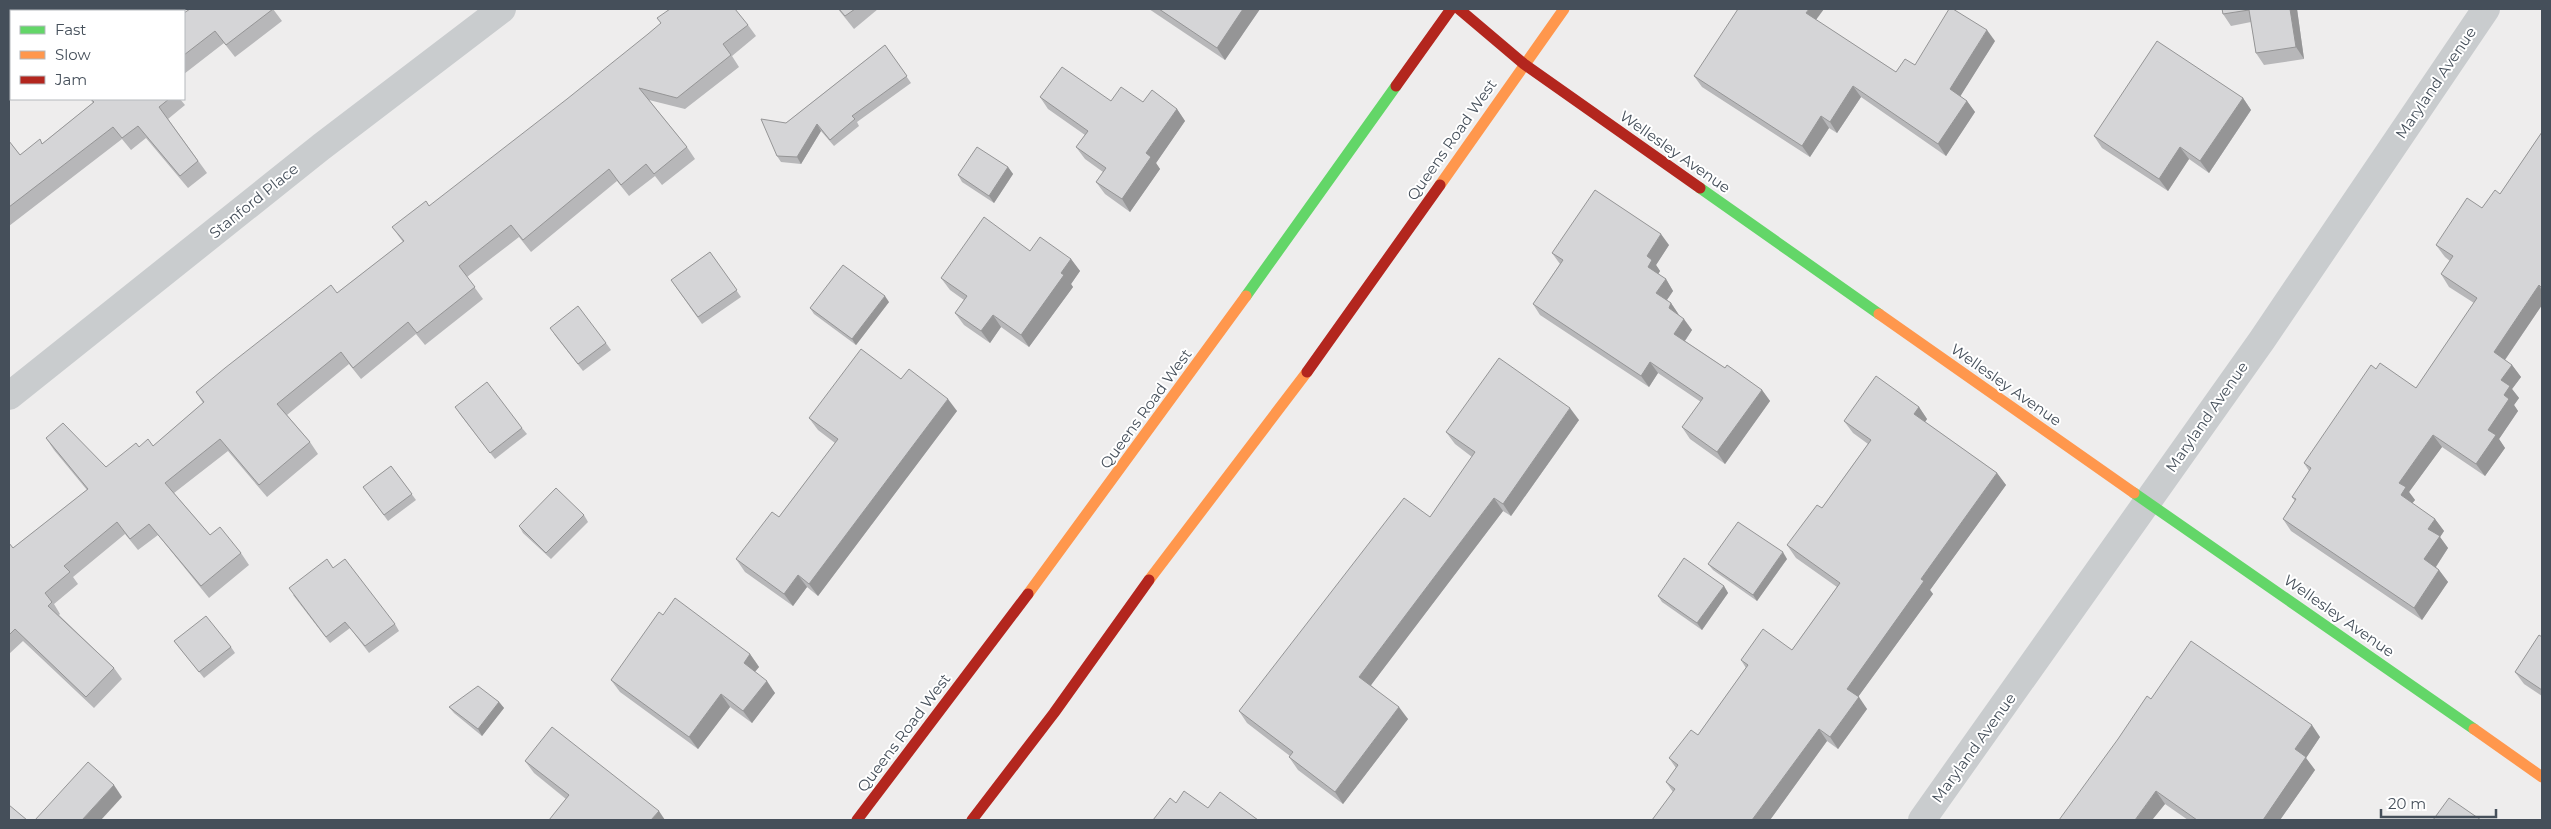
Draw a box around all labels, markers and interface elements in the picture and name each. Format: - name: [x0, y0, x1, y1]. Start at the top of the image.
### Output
- legend: [10, 10, 185, 100]
- text: Fast: [55, 20, 86, 39]
- street label: Maryland Avenue: [2391, 23, 2480, 142]
- text: Slow: [55, 45, 91, 64]
- text: Jam: [54, 70, 87, 89]
- street label: Queens Road West: [1403, 75, 1501, 204]
- street label: Wellesley Avenue: [1616, 106, 1734, 197]
- street label: Stanford Place: [205, 159, 302, 242]
- street label: Wellesley Avenue: [1947, 339, 2065, 430]
- street label: Queens Road West: [1096, 345, 1195, 472]
- street label: Maryland Avenue: [2161, 358, 2252, 476]
- street label: Wellesley Avenue: [2280, 570, 2398, 661]
- street label: Queens Road West: [853, 670, 954, 796]
- street label: Maryland Avenue: [1927, 689, 2020, 806]
- scale bar: [2381, 786, 2496, 818]
- text: 20 m: [2388, 794, 2426, 813]

